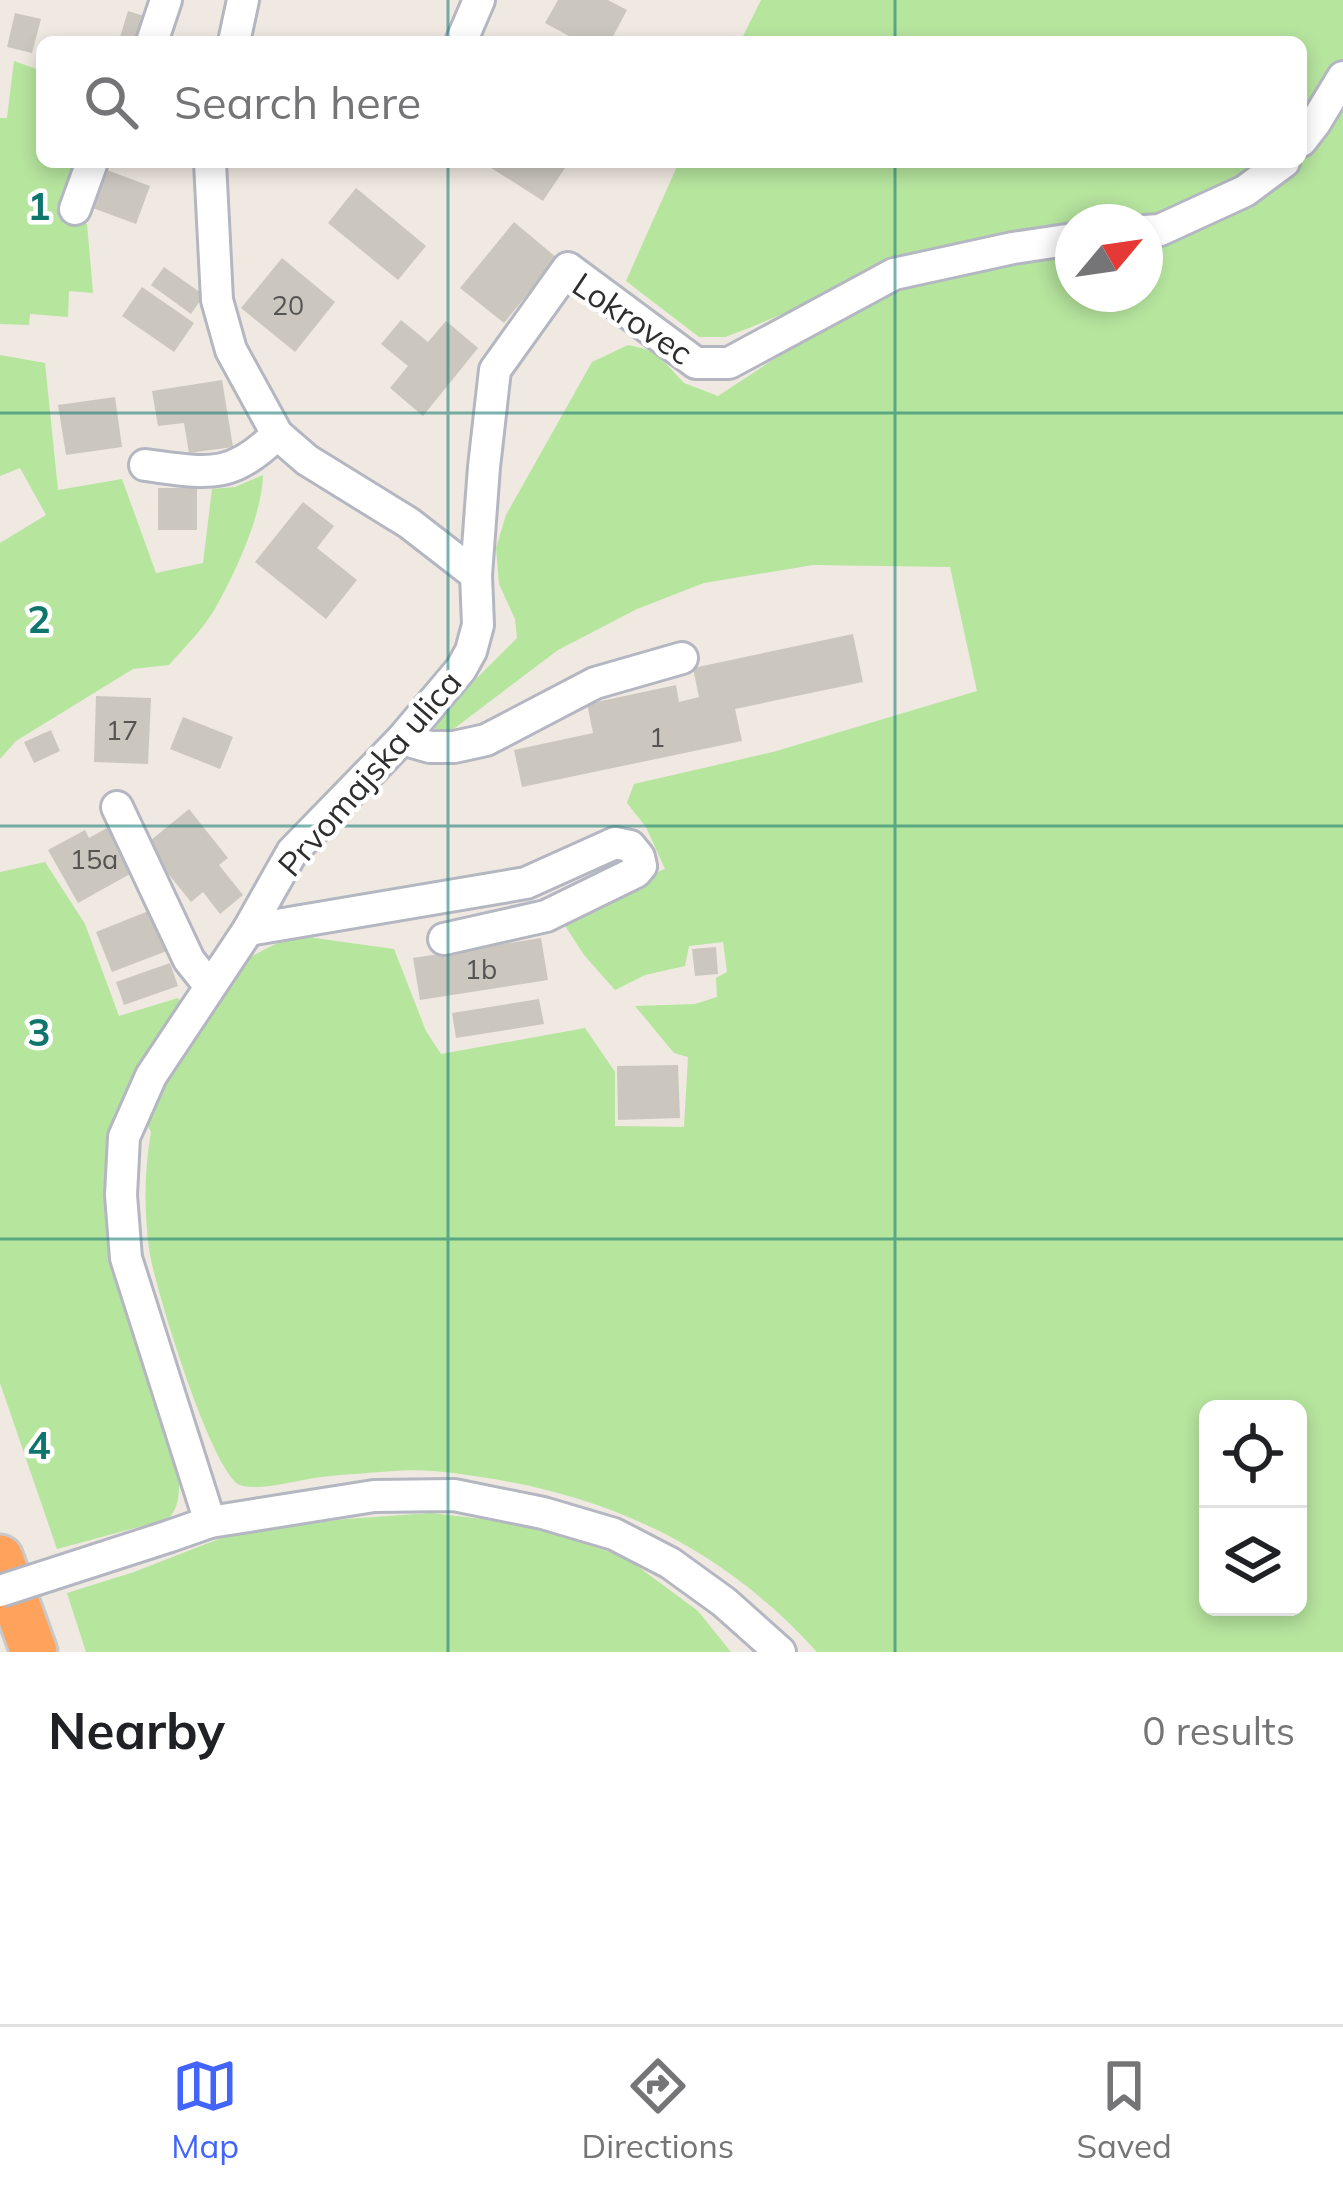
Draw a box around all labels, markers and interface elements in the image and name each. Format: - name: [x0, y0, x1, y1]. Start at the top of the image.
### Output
- search box: [36, 36, 1307, 168]
- icon: search: [78, 69, 144, 135]
- text: Search here: [174, 74, 421, 130]
- text: 1: [27, 181, 51, 230]
- north arrow: [1055, 204, 1163, 312]
- street label: Lokrovec: [565, 263, 701, 373]
- house number: 20: [272, 288, 304, 322]
- text: 2: [27, 594, 51, 643]
- street label: Prvomajska ulica: [268, 662, 470, 884]
- house number: 17: [106, 713, 138, 747]
- house number: 1: [649, 720, 665, 754]
- house number: 15a: [70, 842, 118, 876]
- house number: 1b: [465, 952, 497, 986]
- text: 3: [27, 1007, 51, 1056]
- map controls: [1199, 1400, 1307, 1616]
- button: locate: [1199, 1400, 1307, 1508]
- text: 4: [27, 1420, 51, 1469]
- button: layers: [1199, 1508, 1307, 1616]
- text: Nearby: [48, 1698, 225, 1762]
- text: 0 results: [1142, 1706, 1295, 1755]
- tab: Map: [171, 2053, 239, 2166]
- tab: Directions: [582, 2053, 734, 2166]
- tab: Saved: [1077, 2053, 1172, 2166]

